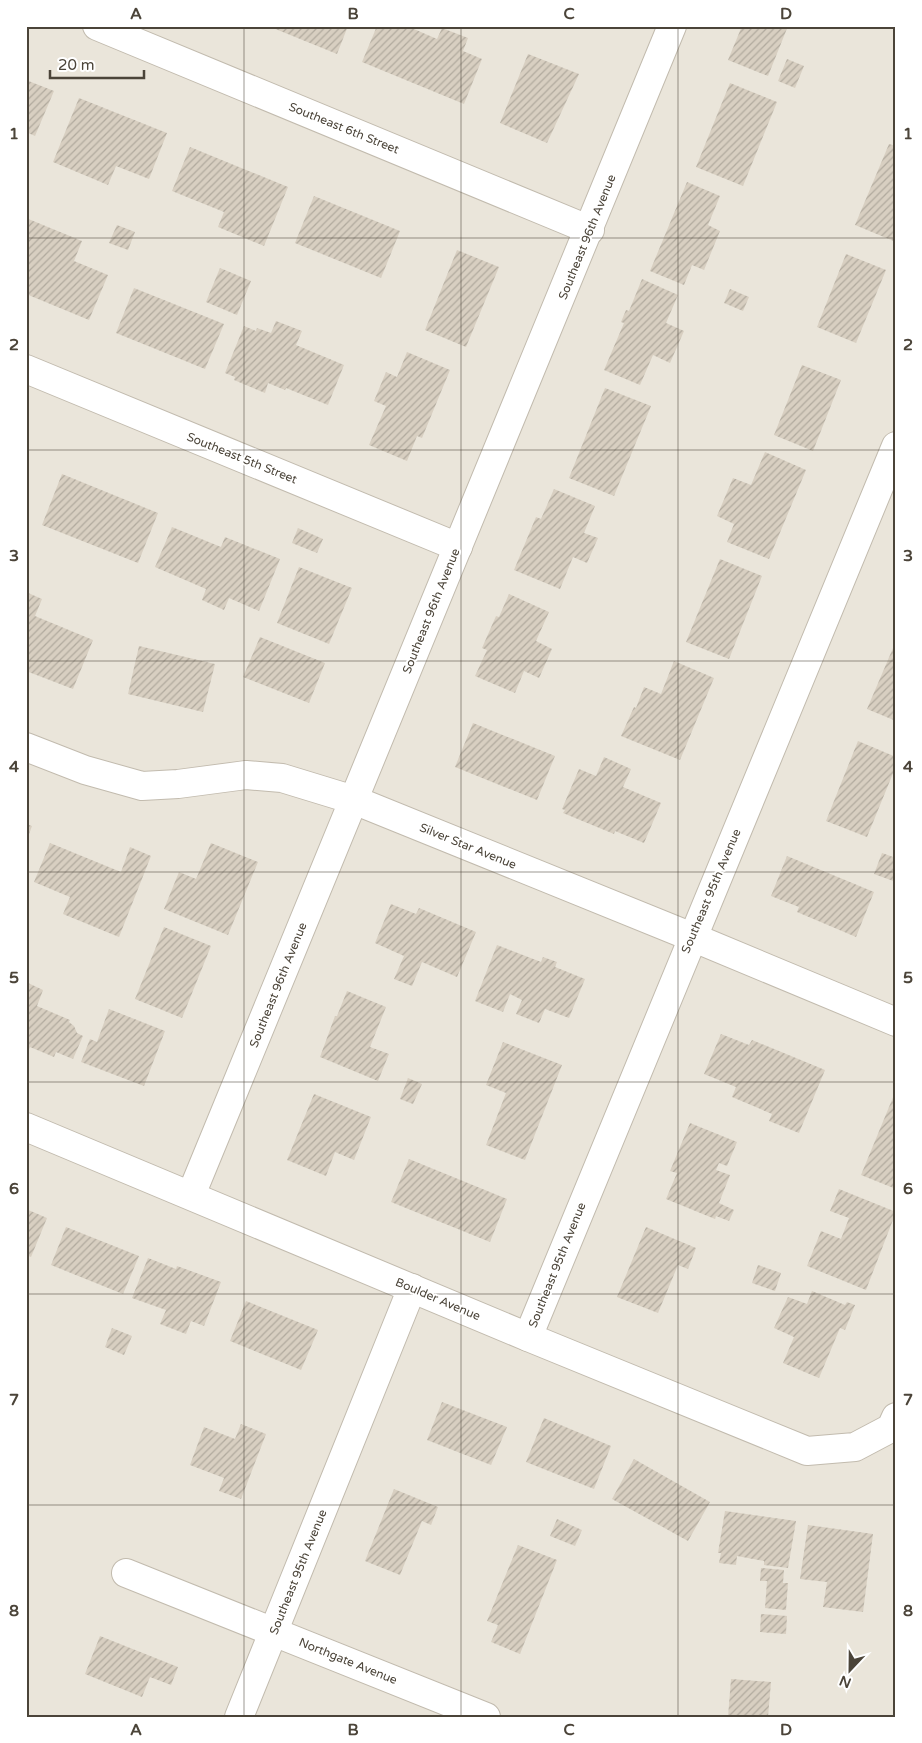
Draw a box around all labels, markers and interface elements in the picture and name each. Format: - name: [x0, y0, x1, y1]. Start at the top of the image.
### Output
- text: A: [130, 4, 142, 24]
- text: B: [347, 4, 359, 24]
- text: C: [563, 4, 575, 24]
- text: D: [780, 4, 792, 24]
- scale bar: [50, 48, 144, 80]
- text: 20 m: [58, 56, 95, 74]
- street label: Southeast 6th Street: [287, 99, 402, 157]
- text: 1: [9, 124, 19, 144]
- text: 1: [903, 124, 913, 144]
- street label: Southeast 96th Avenue: [555, 172, 619, 302]
- text: 2: [9, 335, 19, 355]
- text: 2: [903, 335, 913, 355]
- street label: Southeast 5th Street: [185, 429, 300, 487]
- text: 3: [9, 546, 19, 566]
- street label: Southeast 96th Avenue: [399, 546, 463, 676]
- text: 3: [903, 546, 913, 566]
- text: 4: [9, 757, 19, 777]
- text: 4: [903, 757, 913, 777]
- street label: Silver Star Avenue: [418, 820, 519, 872]
- street label: Southeast 95th Avenue: [678, 826, 744, 955]
- street label: Southeast 96th Avenue: [246, 920, 310, 1050]
- text: 5: [9, 968, 19, 988]
- text: 5: [903, 968, 913, 988]
- text: 6: [9, 1179, 19, 1199]
- text: 6: [903, 1179, 913, 1199]
- street label: Southeast 95th Avenue: [525, 1200, 589, 1330]
- street label: Boulder Avenue: [393, 1275, 483, 1323]
- text: 7: [9, 1390, 19, 1410]
- text: 7: [903, 1390, 913, 1410]
- street label: Southeast 95th Avenue: [266, 1507, 330, 1637]
- text: 8: [9, 1601, 19, 1621]
- text: 8: [903, 1601, 913, 1621]
- street label: Northgate Avenue: [297, 1635, 399, 1687]
- north arrow: [824, 1646, 874, 1696]
- text: N: [837, 1672, 854, 1692]
- text: A: [130, 1720, 142, 1740]
- text: B: [347, 1720, 359, 1740]
- text: C: [563, 1720, 575, 1740]
- text: D: [780, 1720, 792, 1740]

